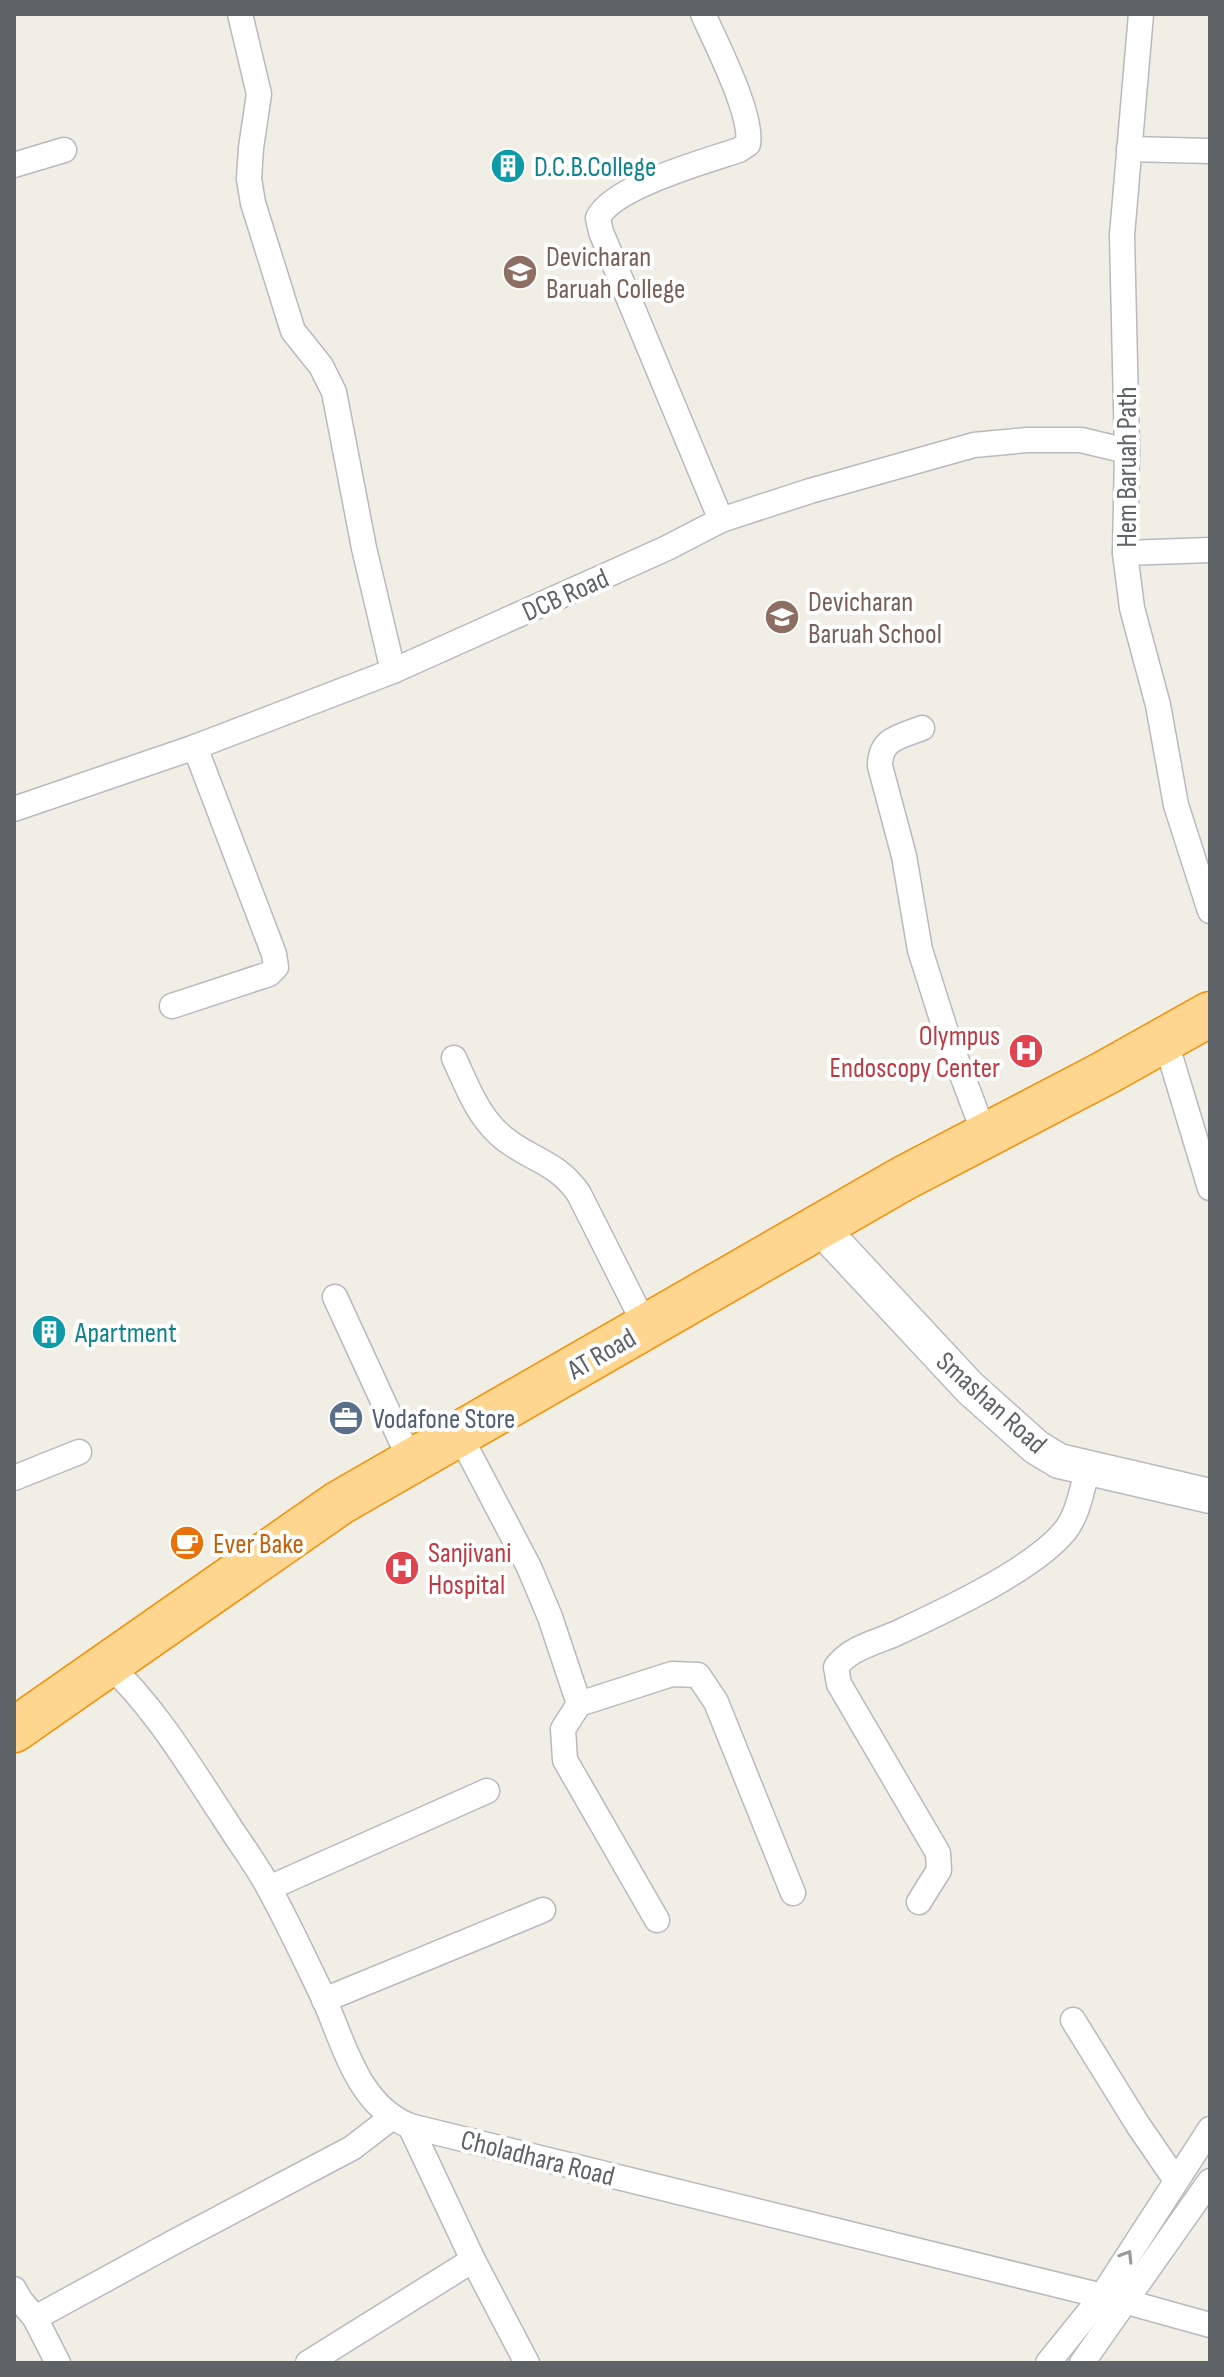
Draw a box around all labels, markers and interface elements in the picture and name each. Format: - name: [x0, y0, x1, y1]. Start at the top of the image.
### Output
- building icon: D.C.B.College: [489, 147, 527, 185]
- place label: D.C.B.College: [534, 151, 656, 184]
- place label: Devicharan Baruah College: [546, 241, 685, 306]
- school or university icon: Devicharan Baruah College: [501, 253, 539, 291]
- street label: Hem Baruah Path: [1111, 387, 1144, 547]
- street label: DCB Road: [517, 562, 614, 629]
- place label: Devicharan Baruah School: [808, 586, 942, 651]
- school or university icon: Devicharan Baruah School: [763, 598, 801, 636]
- place label: Olympus Endoscopy Center: [829, 1020, 1000, 1085]
- hospital icon: Olympus Endoscopy Center: [1007, 1032, 1045, 1070]
- building icon: Apartment: [30, 1313, 68, 1351]
- place label: Apartment: [74, 1317, 177, 1350]
- street label: AT Road: [561, 1322, 642, 1387]
- street label: Smashan Road: [929, 1345, 1053, 1461]
- office icon: Vodafone Store: [327, 1399, 365, 1437]
- place label: Vodafone Store: [372, 1403, 515, 1436]
- cafe icon: Ever Bake: [168, 1524, 206, 1562]
- place label: Ever Bake: [213, 1528, 304, 1561]
- place label: Sanjivani Hospital: [428, 1537, 511, 1602]
- hospital icon: Sanjivani Hospital: [383, 1549, 421, 1587]
- street label: Choladhara Road: [457, 2123, 618, 2193]
- one-way arrow: [1118, 2250, 1133, 2264]

